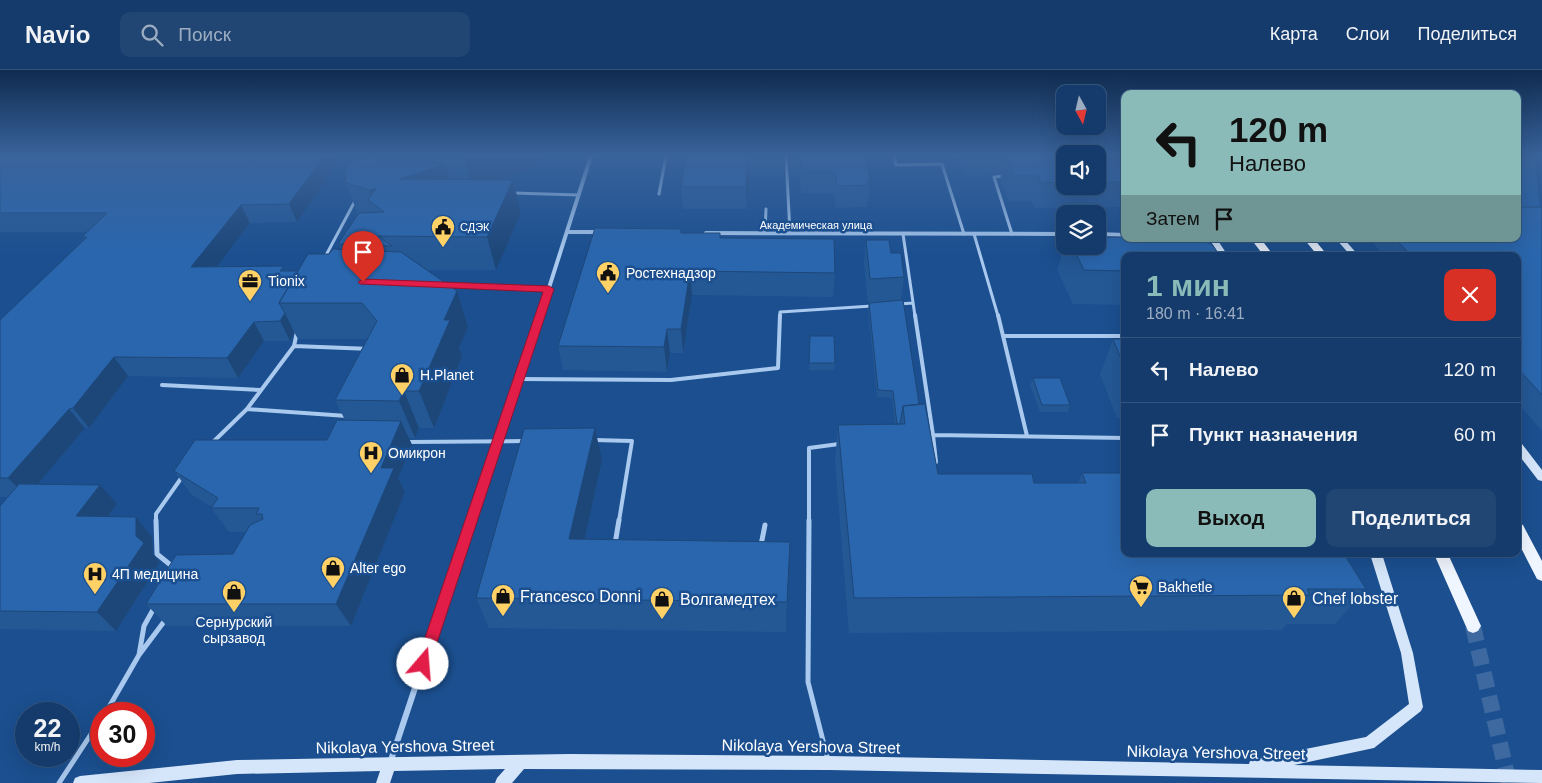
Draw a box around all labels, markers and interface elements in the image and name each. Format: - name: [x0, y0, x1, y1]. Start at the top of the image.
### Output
- search box: [120, 12, 470, 57]
- text: Navio: [25, 21, 90, 48]
- icon: search: [138, 21, 166, 49]
- text: Поиск: [178, 24, 231, 45]
- text: Карта: [1270, 24, 1318, 44]
- text: Слои: [1346, 24, 1390, 44]
- text: Поделиться: [1418, 24, 1517, 44]
- north arrow: [1056, 85, 1106, 135]
- map controls: [1056, 85, 1106, 255]
- icon: left: [1146, 110, 1211, 175]
- text: 120 m: [1229, 110, 1328, 149]
- button: sound: [1056, 145, 1106, 195]
- text: Налево: [1229, 151, 1306, 176]
- button: layers: [1056, 205, 1106, 255]
- icon: arrive: [1210, 205, 1238, 233]
- text: Затем: [1146, 208, 1200, 229]
- public building icon: СДЭК: [430, 214, 456, 248]
- street label: Академическая улица: [760, 219, 873, 231]
- place label: СДЭК: [460, 221, 490, 233]
- pin: [342, 231, 384, 282]
- icon: arrive: [349, 238, 377, 266]
- public building icon: Ростехнадзор: [595, 260, 621, 294]
- place label: Ростехнадзор: [626, 265, 716, 281]
- office icon: Tionix: [237, 268, 263, 302]
- text: 1 мин: [1146, 269, 1230, 302]
- button: close: [1444, 269, 1496, 321]
- place label: Tionix: [268, 273, 305, 289]
- text: 180 m · 16:41: [1146, 305, 1245, 322]
- icon: left: [1146, 356, 1174, 384]
- text: Налево: [1189, 359, 1259, 380]
- text: 120 m: [1443, 359, 1496, 380]
- shop icon: H.Planet: [389, 362, 415, 396]
- place label: H.Planet: [420, 367, 474, 383]
- icon: arrive: [1146, 421, 1174, 449]
- text: Пункт назначения: [1189, 424, 1358, 445]
- text: 60 m: [1454, 424, 1496, 445]
- hospital icon: Омикрон: [358, 440, 384, 474]
- place label: Омикрон: [388, 445, 446, 461]
- button: Выход: [1146, 489, 1316, 547]
- button: Поделиться: [1326, 489, 1496, 547]
- shop icon: Alter ego: [320, 555, 346, 589]
- place label: Alter ego: [350, 560, 406, 576]
- hospital icon: 4П медицина: [82, 561, 108, 595]
- place label: 4П медицина: [112, 566, 198, 582]
- supermarket icon: Bakhetle: [1128, 574, 1154, 608]
- shop icon: Сернурский сырзавод: [221, 579, 247, 613]
- place label: Bakhetle: [1158, 579, 1213, 595]
- shop icon: Francesco Donni: [490, 583, 516, 617]
- shop icon: Chef lobster: [1281, 585, 1307, 619]
- shop icon: Волгамедтех: [649, 586, 675, 620]
- place label: Francesco Donni: [520, 588, 641, 605]
- place label: Chef lobster: [1312, 590, 1399, 607]
- place label: Волгамедтех: [680, 591, 776, 608]
- place label: Сернурский сырзавод: [196, 614, 272, 646]
- position arrow: [396, 637, 448, 689]
- speed limit sign: 30: [90, 702, 155, 767]
- text: 22: [34, 714, 61, 742]
- street label: Nikolaya Yershova Street: [315, 736, 495, 757]
- street label: Nikolaya Yershova Street: [721, 736, 901, 757]
- text: km/h: [34, 740, 61, 754]
- street label: Nikolaya Yershova Street: [1126, 742, 1306, 763]

